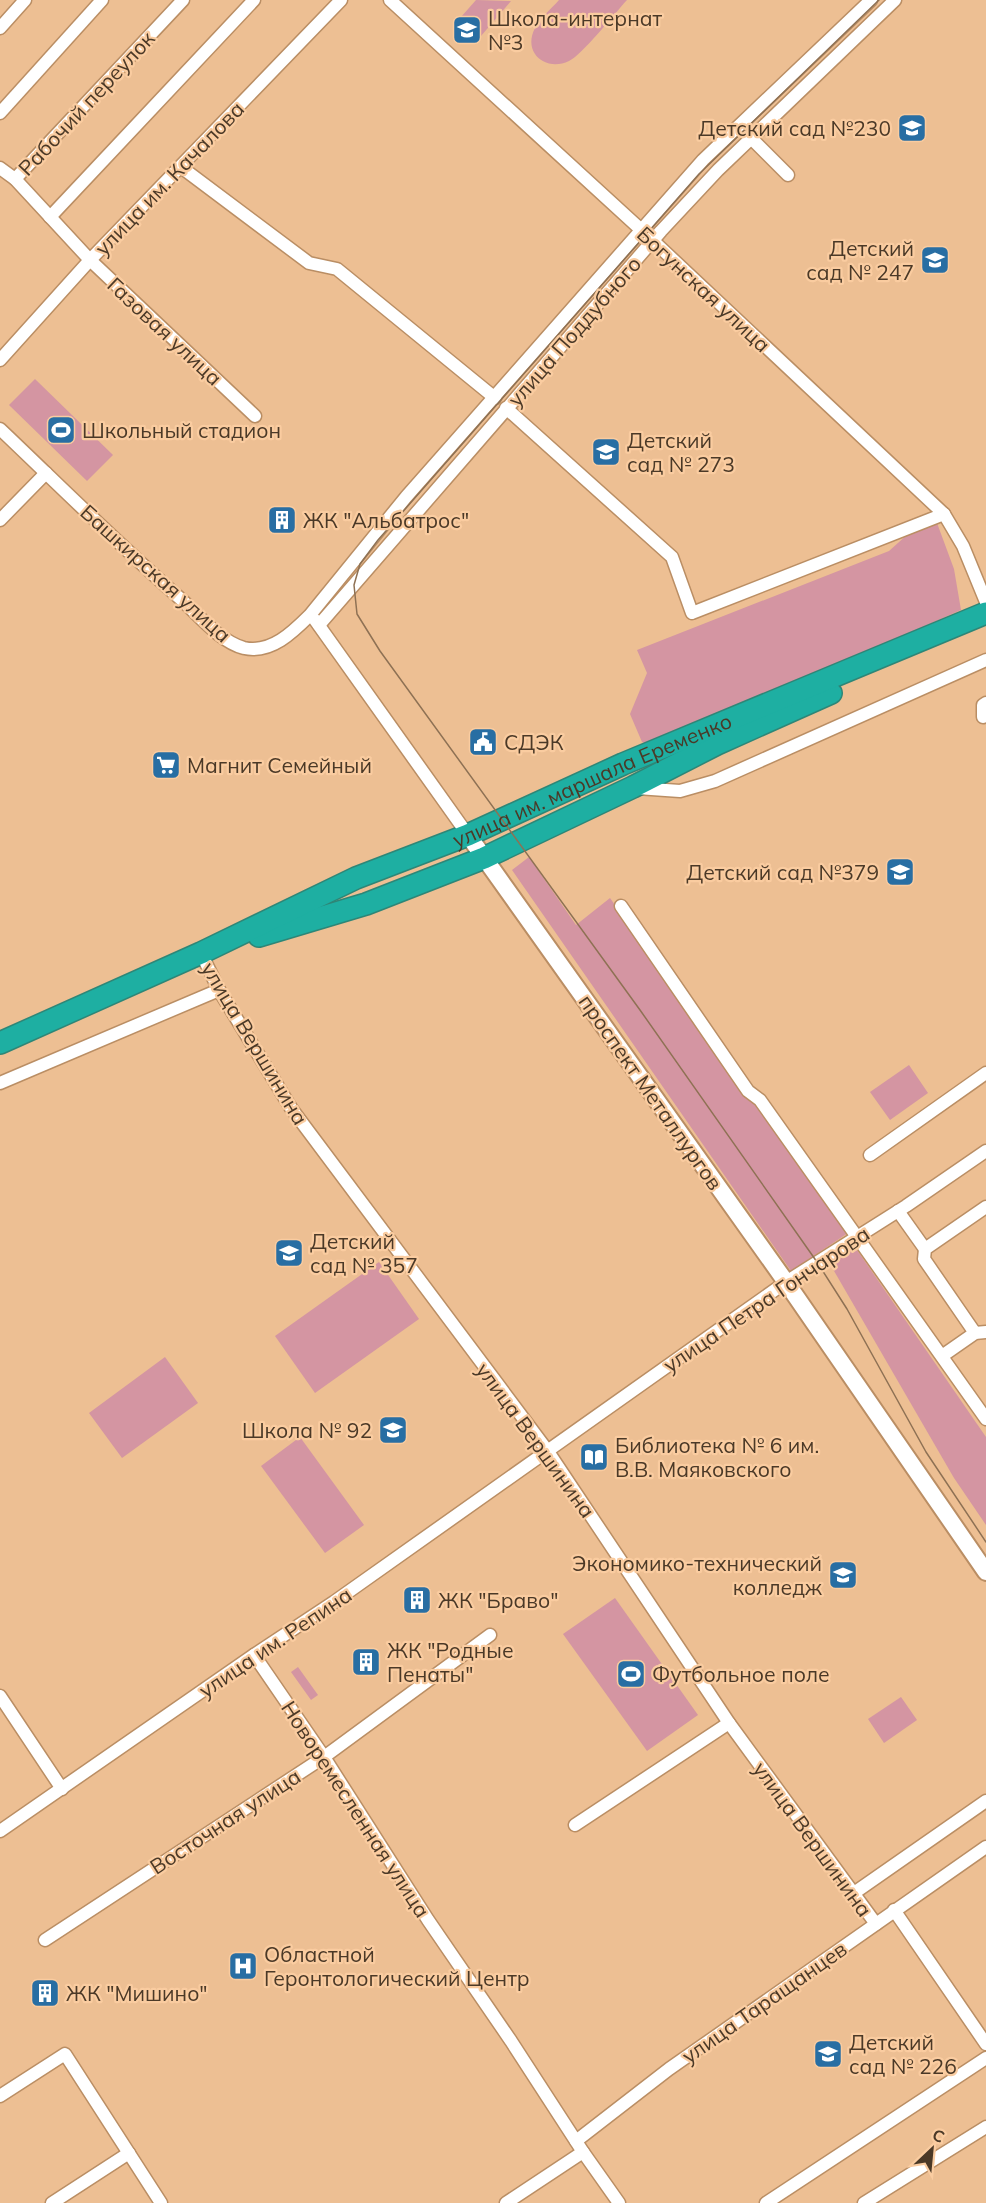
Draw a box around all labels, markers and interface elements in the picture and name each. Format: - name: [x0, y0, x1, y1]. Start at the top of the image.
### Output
- place label: Школа-интернат №3: [488, 5, 663, 55]
- school or university icon: Школа-интернат №3: [451, 14, 483, 46]
- street label: Рабочий переулок: [12, 25, 160, 181]
- street label: улица им. Качалова: [89, 96, 249, 260]
- school or university icon: Детский сад №230: [896, 112, 928, 144]
- place label: Детский сад №230: [698, 115, 891, 141]
- street label: Богунская улица: [632, 221, 776, 357]
- place label: Детский сад № 247: [806, 235, 914, 285]
- school or university icon: Детский сад № 247: [919, 244, 951, 276]
- street label: улица Поддубного: [502, 251, 646, 411]
- street label: Газовая улица: [102, 271, 228, 391]
- sports icon: Школьный стадион: [45, 414, 77, 446]
- place label: Школьный стадион: [82, 417, 281, 443]
- place label: Детский сад № 273: [627, 427, 735, 477]
- school or university icon: Детский сад № 273: [590, 436, 622, 468]
- street label: Башкирская улица: [75, 499, 237, 647]
- building icon: ЖК "Альбатрос": [266, 504, 298, 536]
- place label: ЖК "Альбатрос": [303, 507, 469, 533]
- street label: улица им. маршала Еременко: [449, 707, 736, 853]
- public building icon: СДЭК: [467, 726, 499, 758]
- place label: СДЭК: [504, 729, 564, 755]
- supermarket icon: Магнит Семейный: [150, 749, 182, 781]
- place label: Магнит Семейный: [187, 752, 372, 778]
- school or university icon: Детский сад №379: [884, 856, 916, 888]
- place label: Детский сад №379: [686, 859, 879, 885]
- street label: улица Вершинина: [196, 957, 314, 1129]
- street label: проспект Металлургов: [574, 989, 728, 1195]
- street label: улица Петра Гончарова: [658, 1220, 874, 1378]
- place label: Детский сад № 357: [310, 1228, 418, 1278]
- school or university icon: Детский сад № 357: [273, 1237, 305, 1269]
- street label: улица Вершинина: [471, 1357, 601, 1523]
- school or university icon: Школа № 92: [377, 1414, 409, 1446]
- place label: Школа № 92: [242, 1417, 372, 1443]
- place label: Библиотека № 6 им. В.В. Маяковского: [615, 1432, 819, 1482]
- library icon: Библиотека № 6 им. В.В. Маяковского: [578, 1441, 610, 1473]
- place label: Экономико-технический колледж: [572, 1550, 822, 1600]
- school or university icon: Экономико-технический колледж: [827, 1559, 859, 1591]
- street label: улица им. Репина: [194, 1581, 356, 1703]
- building icon: ЖК "Браво": [401, 1584, 433, 1616]
- place label: ЖК "Браво": [438, 1587, 558, 1613]
- place label: ЖК "Родные Пенаты": [387, 1637, 514, 1687]
- building icon: ЖК "Родные Пенаты": [350, 1646, 382, 1678]
- sports icon: Футбольное поле: [615, 1658, 647, 1690]
- place label: Футбольное поле: [652, 1661, 830, 1687]
- street label: Новоремесленная улица: [276, 1696, 436, 1922]
- street label: улица Вершинина: [748, 1756, 878, 1922]
- street label: Восточная улица: [145, 1763, 305, 1879]
- street label: улица Таращанцев: [676, 1935, 852, 2069]
- place label: Областной Геронтологический Центр: [264, 1941, 530, 1991]
- hospital icon: Областной Геронтологический Центр: [227, 1950, 259, 1982]
- building icon: ЖК "Мишино": [29, 1977, 61, 2009]
- place label: ЖК "Мишино": [66, 1980, 208, 2006]
- place label: Детский сад № 226: [849, 2029, 957, 2079]
- school or university icon: Детский сад № 226: [812, 2038, 844, 2070]
- north arrow: [902, 2119, 962, 2179]
- text: С: [929, 2124, 948, 2147]

